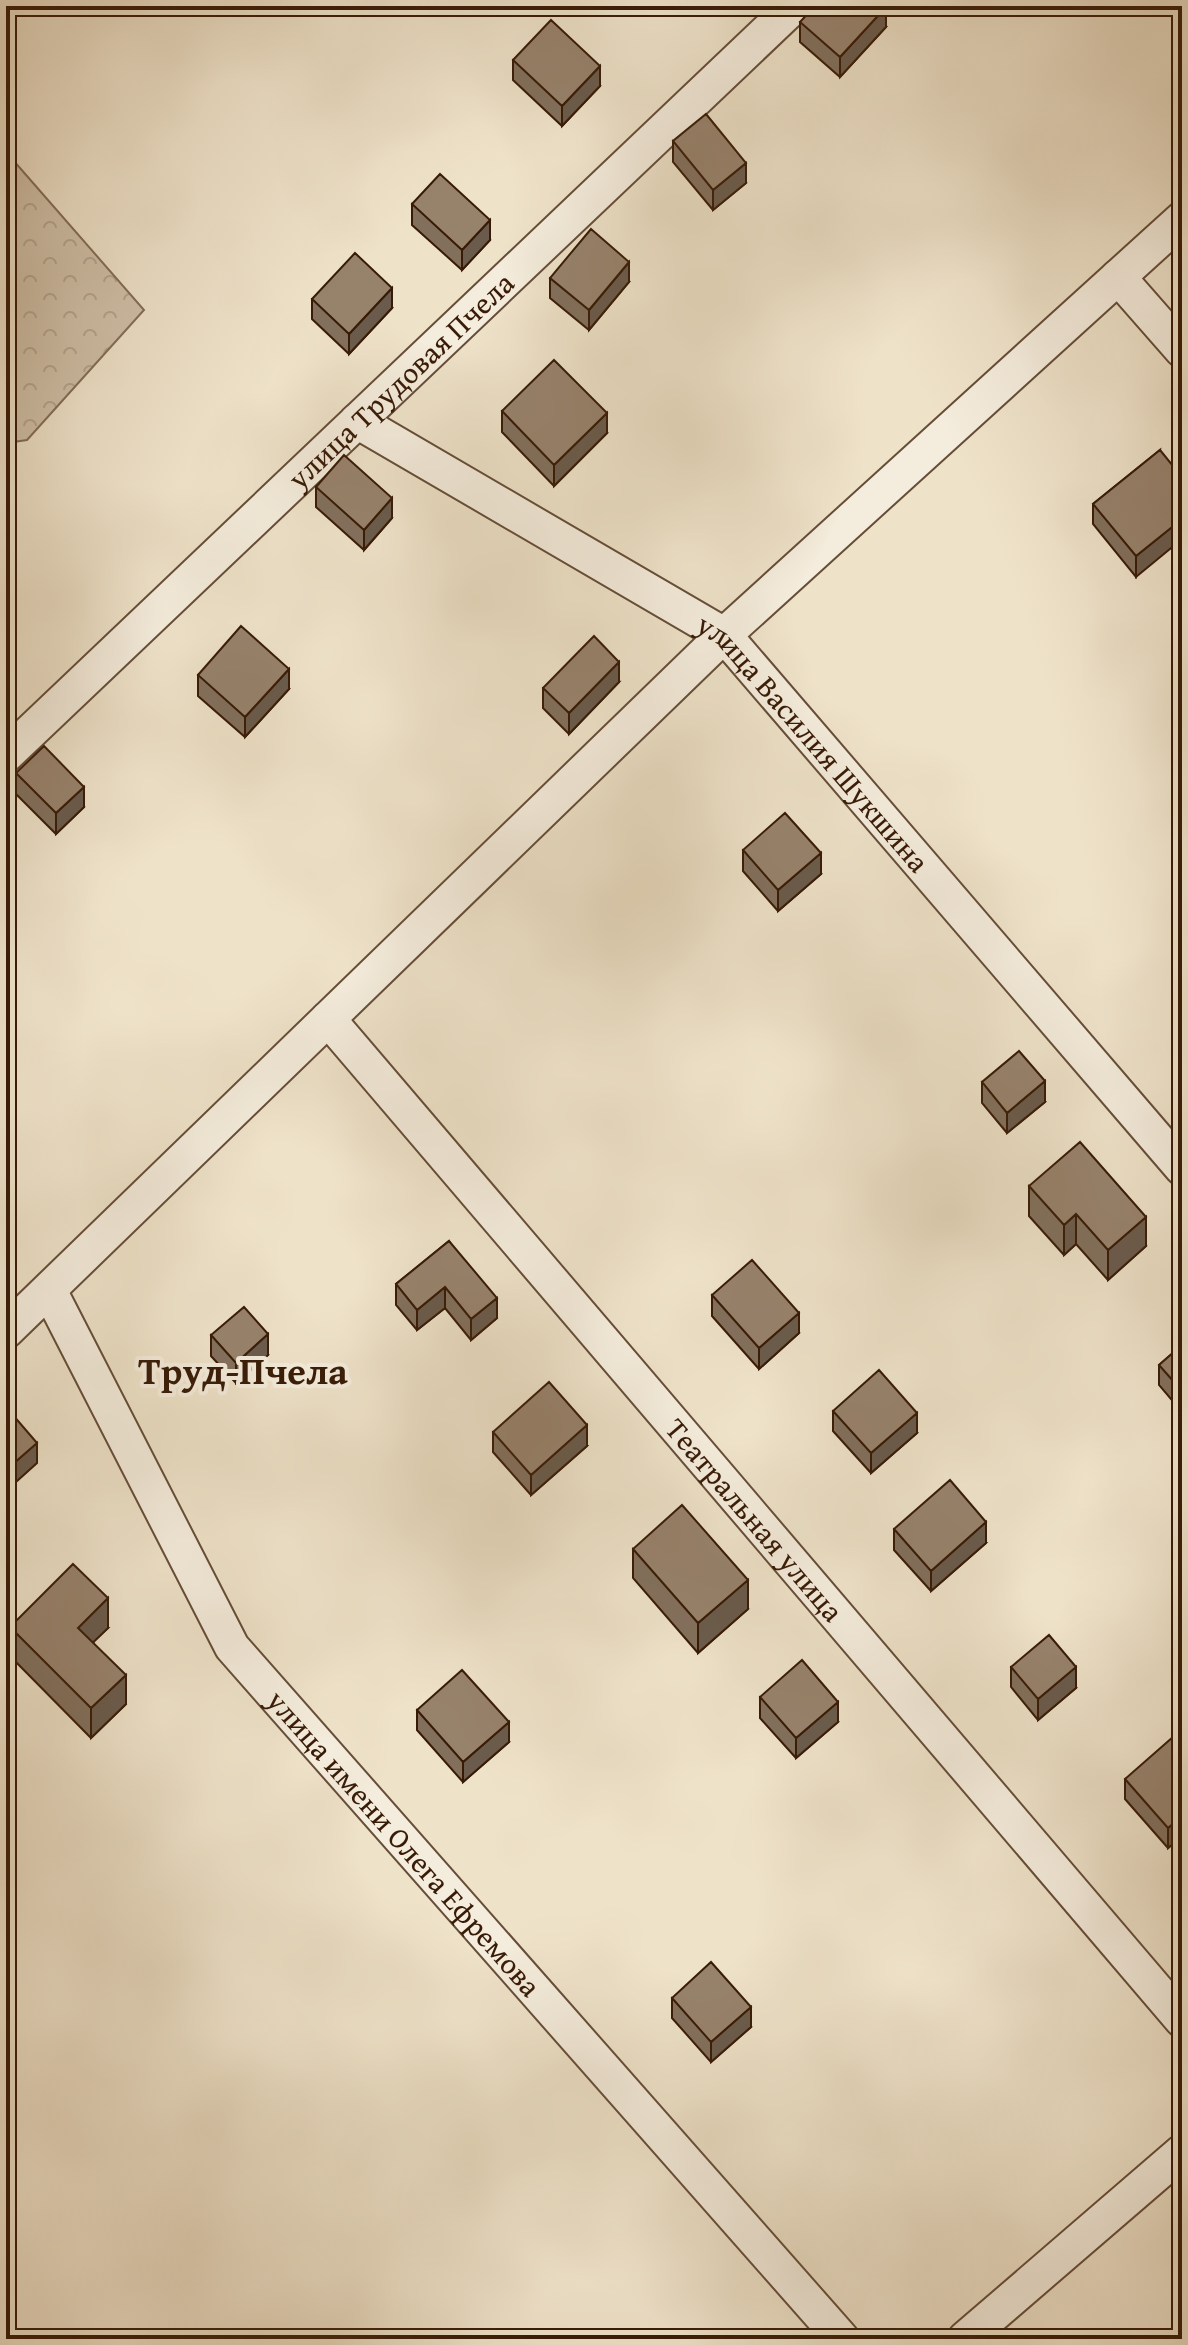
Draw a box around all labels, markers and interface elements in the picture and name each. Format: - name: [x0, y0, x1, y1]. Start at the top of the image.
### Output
- street label: улица Трудовая Пчела: [276, 261, 524, 500]
- street label: улица Василия Шукшина: [688, 601, 941, 882]
- district label: Труд-Пчела: [138, 1342, 348, 1398]
- street label: Театральная улица: [655, 1408, 855, 1632]
- street label: улица имени Олега Ефремова: [256, 1679, 553, 2006]

